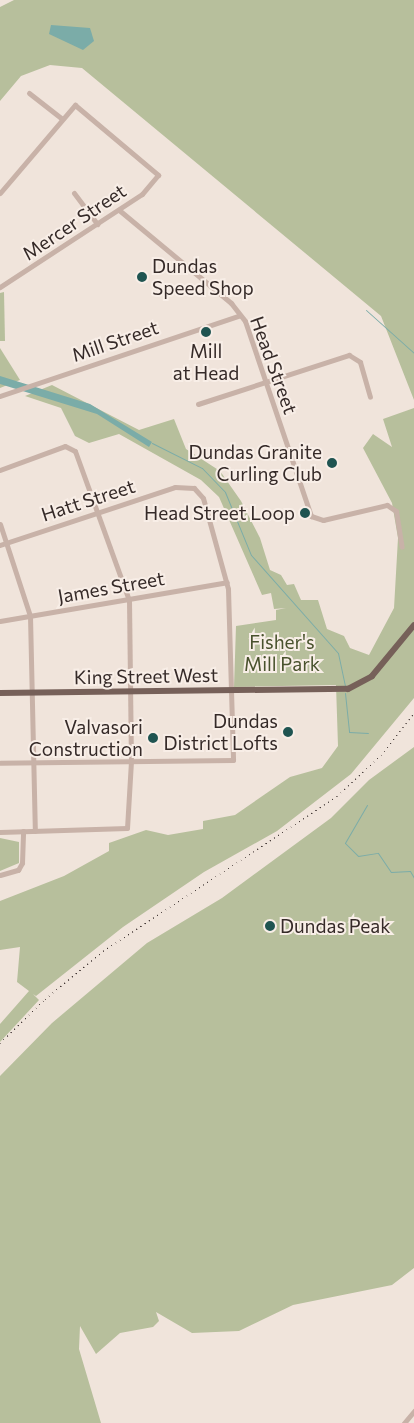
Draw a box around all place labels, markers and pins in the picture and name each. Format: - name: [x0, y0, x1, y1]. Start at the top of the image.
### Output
- place label: Dundas Speed Shop: [152, 255, 254, 299]
- marker: Dundas Speed Shop: [136, 271, 148, 283]
- marker: Mill at Head: [200, 326, 212, 338]
- place label: Mill at Head: [173, 340, 239, 384]
- place label: Dundas Granite Curling Club: [189, 441, 322, 485]
- marker: Dundas Granite Curling Club: [326, 457, 338, 469]
- place label: Head Street Loop: [144, 502, 295, 524]
- marker: Head Street Loop: [299, 507, 311, 519]
- place label: Dundas District Lofts: [163, 710, 278, 754]
- place label: Valvasori Construction: [29, 716, 143, 760]
- marker: Dundas District Lofts: [282, 726, 294, 738]
- marker: Valvasori Construction: [147, 732, 159, 744]
- place label: Dundas Peak: [280, 915, 391, 937]
- marker: Dundas Peak: [264, 920, 276, 932]

